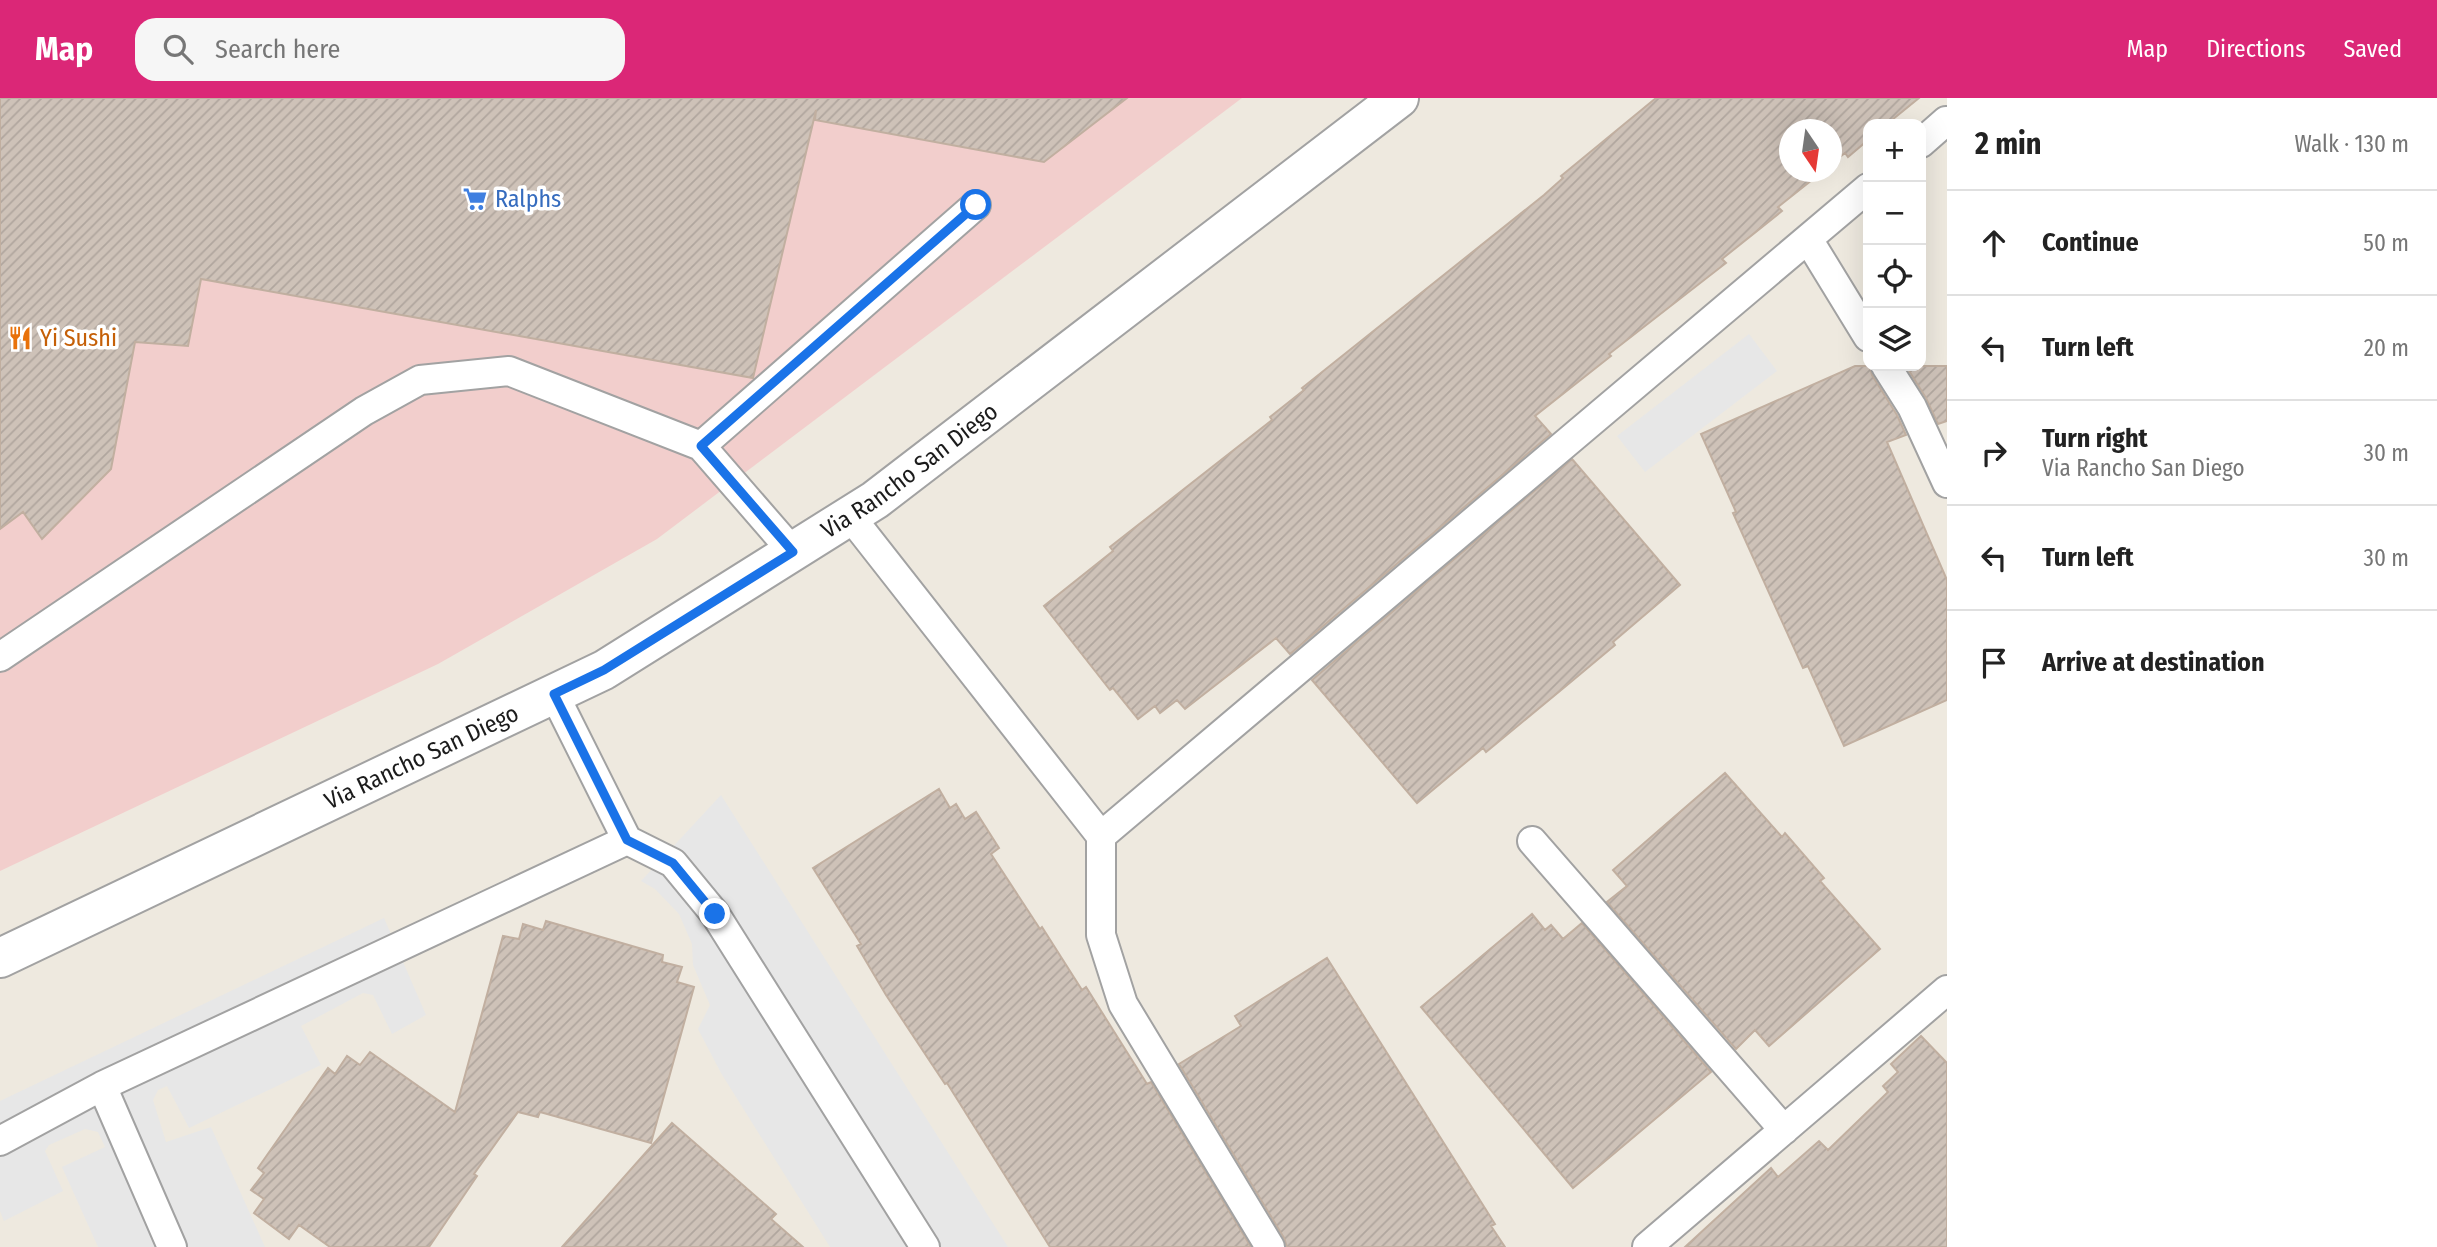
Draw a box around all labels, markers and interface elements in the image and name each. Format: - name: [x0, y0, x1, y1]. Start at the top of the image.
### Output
- search box: [135, 18, 625, 81]
- text: Map: [35, 29, 93, 69]
- icon: search: [159, 30, 197, 68]
- text: Search here: [215, 34, 340, 65]
- text: Map: [2127, 35, 2168, 63]
- text: Directions: [2206, 35, 2305, 63]
- text: Saved: [2343, 35, 2402, 63]
- north arrow: [1779, 119, 1842, 182]
- map controls: [1863, 119, 1926, 371]
- button: +: [1863, 119, 1926, 182]
- text: 2 min: [1975, 126, 2042, 162]
- text: Walk · 130 m: [2295, 130, 2409, 158]
- button: −: [1863, 182, 1926, 245]
- supermarket icon: Ralphs: [461, 185, 489, 213]
- place label: Ralphs: [495, 185, 561, 213]
- route start: [960, 189, 991, 220]
- icon: ahead: [1975, 224, 2013, 262]
- text: Continue: [2042, 227, 2139, 258]
- text: 50 m: [2363, 229, 2409, 257]
- button: locate: [1863, 245, 1926, 308]
- button: layers: [1863, 308, 1926, 371]
- restaurant icon: Yi Sushi: [6, 324, 34, 352]
- place label: Yi Sushi: [40, 324, 117, 352]
- icon: left: [1975, 329, 2013, 367]
- text: Turn left: [2042, 332, 2134, 363]
- text: 20 m: [2364, 334, 2409, 362]
- street label: Via Rancho San Diego: [816, 397, 1003, 544]
- text: Turn right: [2042, 423, 2148, 454]
- icon: right: [1975, 434, 2013, 472]
- text: 30 m: [2364, 439, 2409, 467]
- text: Via Rancho San Diego: [2042, 454, 2245, 482]
- icon: left: [1975, 539, 2013, 577]
- text: Turn left: [2042, 542, 2134, 573]
- text: 30 m: [2364, 544, 2409, 572]
- icon: arrive: [1975, 644, 2013, 682]
- text: Arrive at destination: [2042, 647, 2265, 678]
- street label: Via Rancho San Diego: [320, 699, 523, 815]
- route end: [699, 898, 730, 929]

